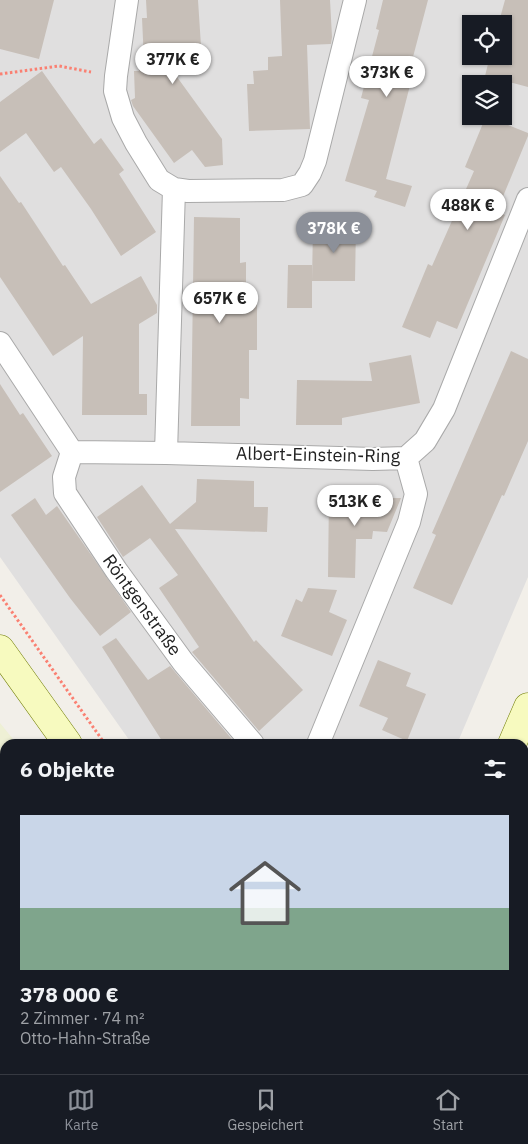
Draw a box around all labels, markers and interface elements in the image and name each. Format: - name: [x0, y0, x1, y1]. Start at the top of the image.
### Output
- map controls: [462, 15, 512, 125]
- button: locate: [462, 15, 512, 65]
- pin: 377K €: [132, 42, 214, 85]
- text: 377K €: [146, 49, 200, 69]
- pin: 373K €: [346, 56, 428, 98]
- text: 373K €: [360, 62, 414, 82]
- button: layers: [462, 75, 512, 125]
- pin: 488K €: [427, 188, 509, 231]
- text: 488K €: [441, 195, 495, 215]
- pin: 378K €: [293, 212, 375, 254]
- text: 378K €: [307, 218, 361, 238]
- pin: 657K €: [179, 282, 261, 324]
- text: 657K €: [193, 288, 247, 308]
- street label: Albert-Einstein-Ring: [236, 442, 401, 467]
- pin: 513K €: [314, 484, 396, 527]
- text: 513K €: [328, 491, 382, 511]
- street label: Röntgenstraße: [98, 550, 187, 660]
- text: 6 Objekte: [20, 755, 115, 783]
- icon: filters: [481, 755, 509, 783]
- icon: home: [220, 848, 310, 938]
- text: 378 000 €: [20, 980, 119, 1008]
- text: 2 Zimmer · 74 m²: [20, 1008, 145, 1028]
- text: Otto-Hahn-Straße: [20, 1028, 150, 1048]
- tab: Karte: [65, 1086, 98, 1134]
- tab: Gespeichert: [227, 1086, 304, 1134]
- tab: Start: [433, 1086, 463, 1134]

